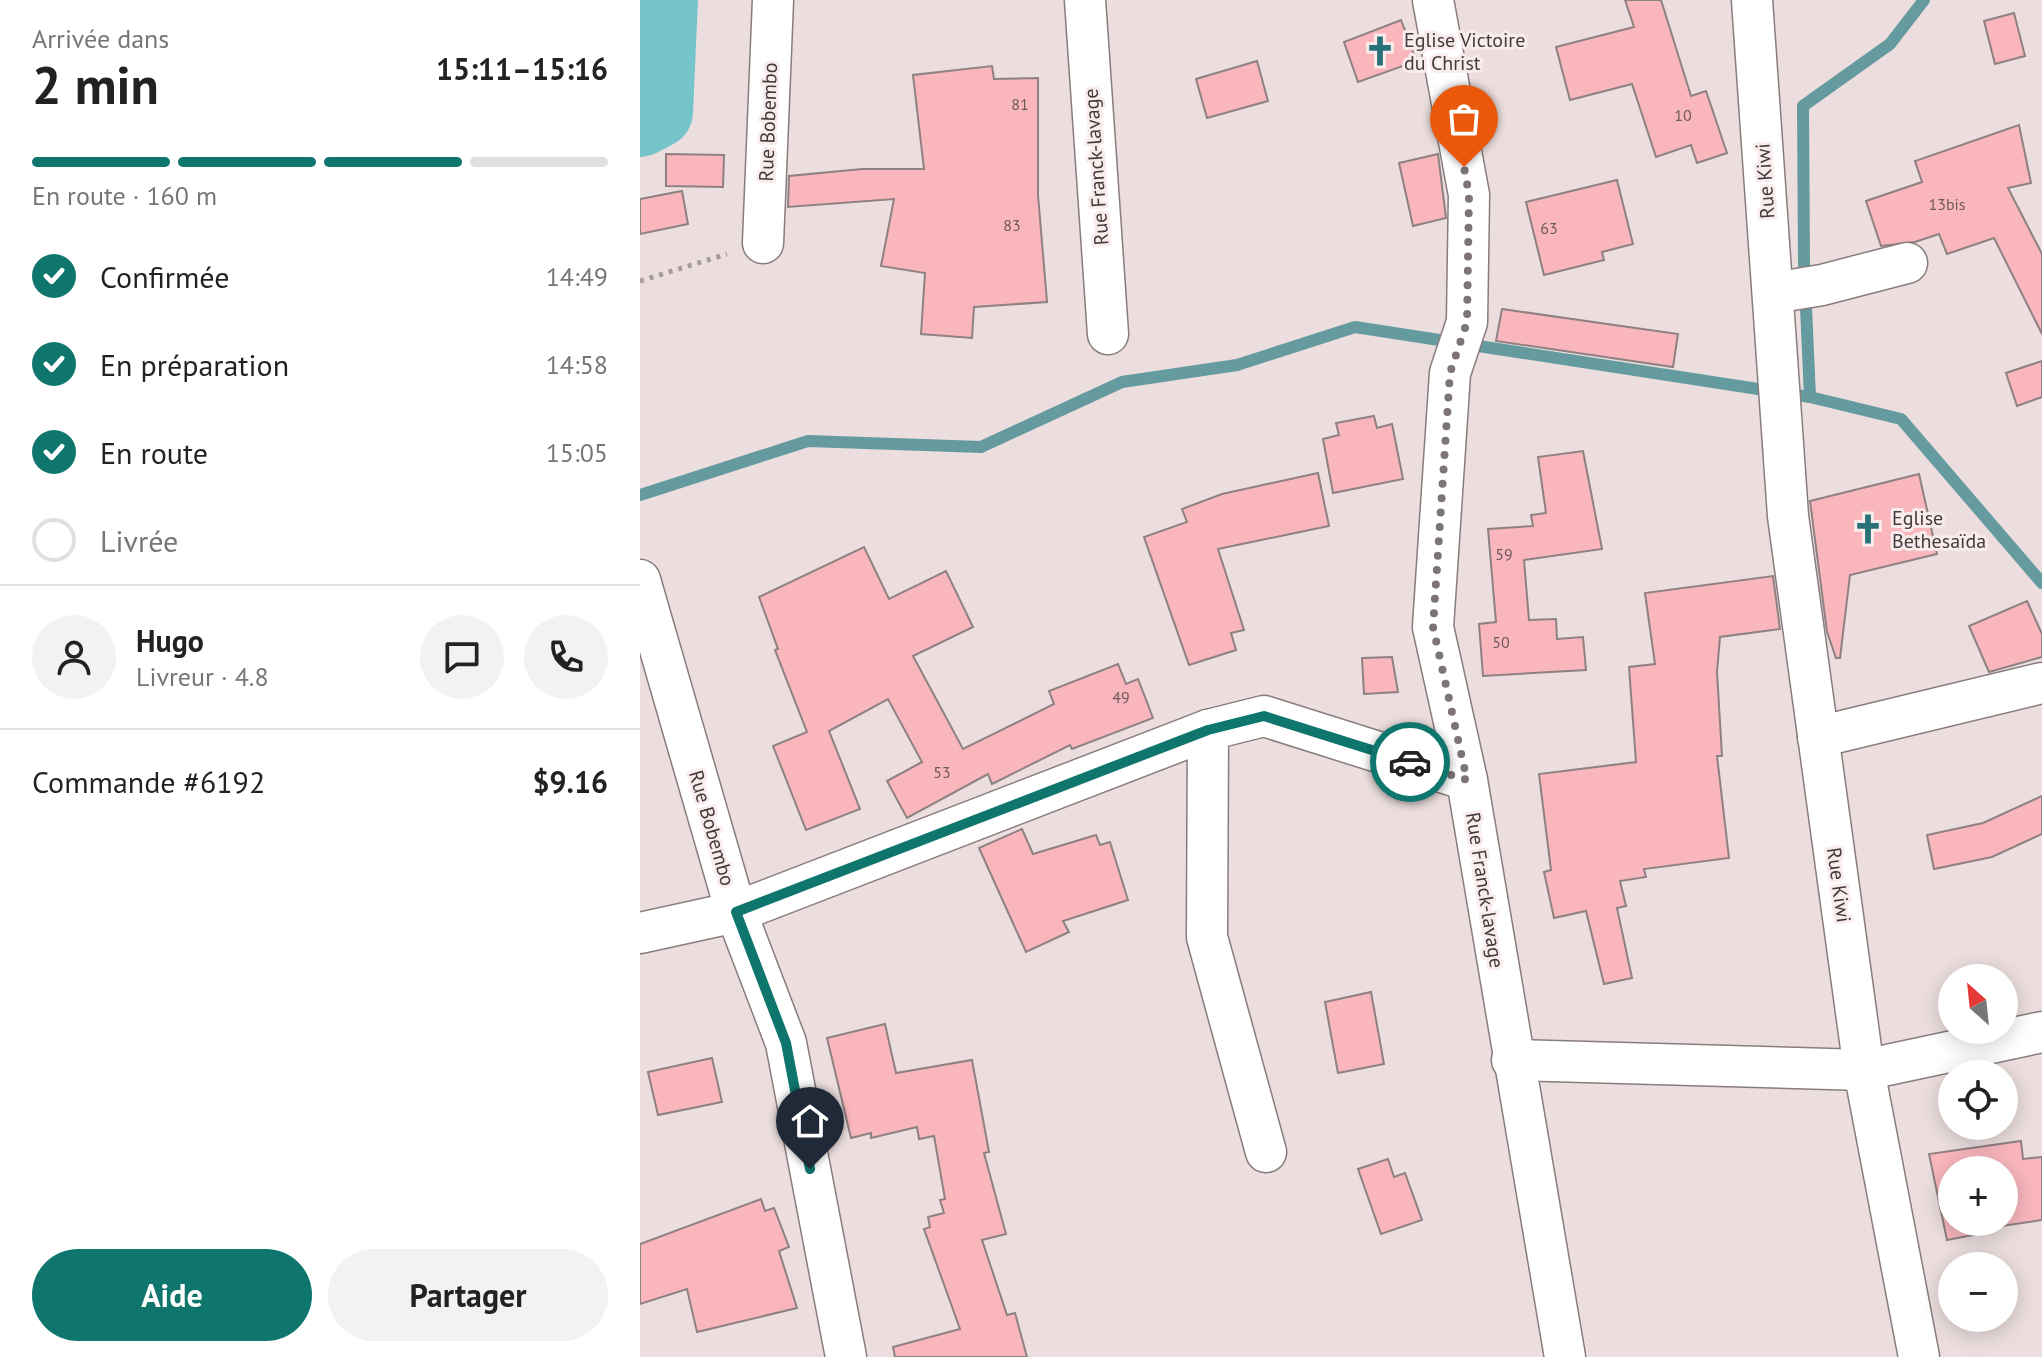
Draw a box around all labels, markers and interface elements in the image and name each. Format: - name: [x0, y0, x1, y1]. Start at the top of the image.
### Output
- text: Arrivée dans: [32, 22, 169, 55]
- place label: Eglise Victoire du Christ: [1404, 27, 1525, 76]
- church icon: Eglise Victoire du Christ: [1363, 34, 1397, 68]
- text: 15:11–15:16: [436, 49, 608, 88]
- text: 2 min: [32, 51, 159, 118]
- street label: Rue Bobembo: [753, 62, 783, 182]
- pin: [1430, 85, 1498, 167]
- street label: Rue Franck-lavage: [1078, 88, 1114, 246]
- house number: 81: [1011, 94, 1029, 114]
- icon: bag: [1442, 97, 1486, 141]
- house number: 10: [1674, 105, 1692, 125]
- street label: Rue Kiwi: [1749, 142, 1781, 220]
- text: En route · 160 m: [32, 179, 217, 212]
- house number: 13bis: [1928, 194, 1966, 214]
- house number: 83: [1003, 215, 1021, 235]
- house number: 63: [1540, 218, 1558, 238]
- icon: check: [32, 254, 76, 298]
- text: Confirmée: [100, 257, 229, 296]
- text: 14:49: [546, 260, 608, 293]
- icon: check: [32, 342, 76, 386]
- text: En préparation: [100, 345, 289, 384]
- text: 14:58: [546, 348, 608, 381]
- icon: check: [32, 430, 76, 474]
- text: En route: [100, 433, 208, 472]
- text: 15:05: [546, 436, 608, 469]
- place label: Eglise Bethesaïda: [1892, 505, 1986, 554]
- church icon: Eglise Bethesaïda: [1851, 512, 1885, 546]
- text: Livrée: [100, 521, 178, 560]
- house number: 59: [1495, 544, 1513, 564]
- button: person: [32, 615, 116, 699]
- button: chat: [420, 615, 504, 699]
- button: phone: [524, 615, 608, 699]
- text: Hugo: [136, 621, 204, 660]
- house number: 50: [1492, 632, 1510, 652]
- text: Livreur · 4.8: [136, 660, 269, 693]
- house number: 49: [1112, 687, 1130, 707]
- courier: [1370, 722, 1450, 802]
- icon: car: [1388, 740, 1432, 784]
- text: Commande #6192: [32, 762, 265, 801]
- text: $9.16: [533, 762, 608, 801]
- house number: 53: [933, 762, 951, 782]
- street label: Rue Bobembo: [683, 767, 741, 889]
- street label: Rue Franck-lavage: [1460, 810, 1510, 970]
- street label: Rue Kiwi: [1821, 846, 1857, 924]
- north arrow: [1938, 964, 2018, 1044]
- map controls: [1938, 964, 2018, 1332]
- button: locate: [1938, 1060, 2018, 1140]
- pin: [776, 1087, 844, 1169]
- icon: home: [788, 1099, 832, 1143]
- button: +: [1938, 1156, 2018, 1236]
- button: Aide: [32, 1249, 312, 1341]
- button: Partager: [328, 1249, 608, 1341]
- button: −: [1938, 1252, 2018, 1332]

